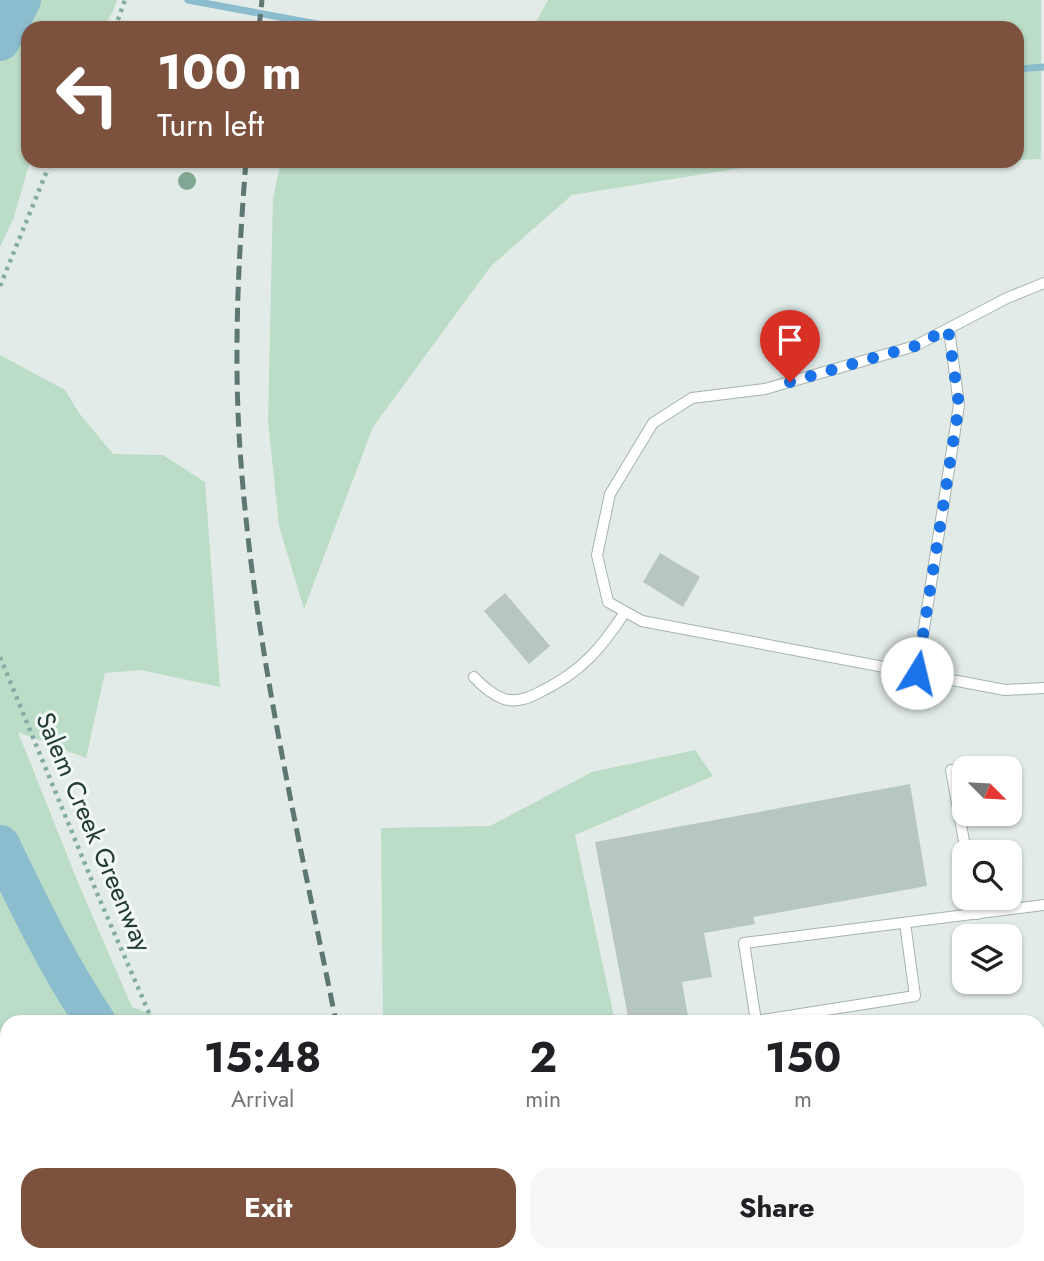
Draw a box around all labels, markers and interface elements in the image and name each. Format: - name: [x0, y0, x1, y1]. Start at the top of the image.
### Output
- text: 100 m: [157, 37, 302, 107]
- icon: left: [42, 49, 133, 140]
- text: Turn left: [157, 102, 264, 148]
- pin: [760, 310, 820, 382]
- icon: arrive: [771, 321, 809, 359]
- position arrow: [880, 636, 954, 710]
- street label: Salem Creek Greenway: [26, 706, 162, 958]
- north arrow: [952, 756, 1022, 826]
- map controls: [952, 756, 1022, 994]
- button: search: [952, 840, 1022, 910]
- button: layers: [952, 924, 1022, 994]
- text: 15:48: [204, 1027, 321, 1088]
- text: 2: [529, 1027, 557, 1088]
- text: 150: [765, 1027, 841, 1088]
- text: Arrival: [231, 1082, 294, 1116]
- text: min: [525, 1082, 561, 1116]
- text: m: [794, 1082, 812, 1116]
- button: Exit: [21, 1168, 516, 1248]
- button: Share: [530, 1168, 1024, 1248]

